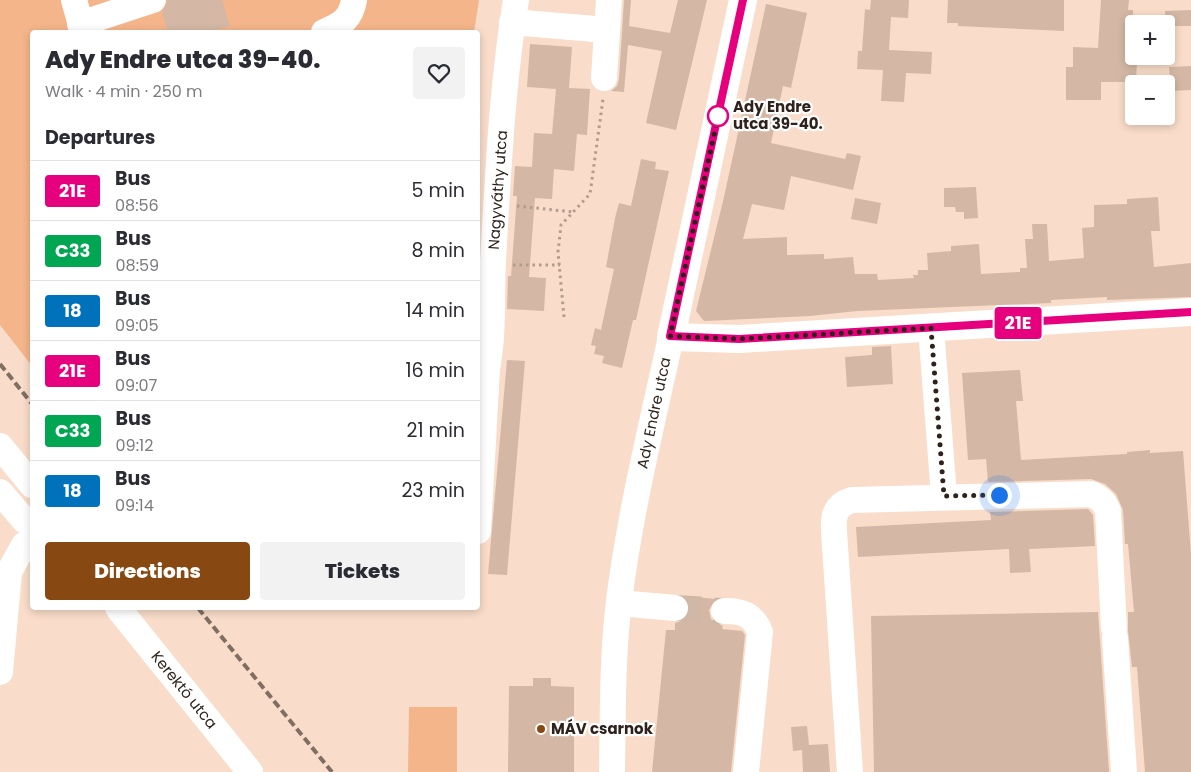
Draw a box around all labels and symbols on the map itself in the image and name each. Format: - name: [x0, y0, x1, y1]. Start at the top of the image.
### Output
- place label: Ady Endre utca 39-40.: [733, 96, 823, 134]
- marker: Ady Endre utca 39-40.: [707, 105, 729, 127]
- street label: Nagyváthy utca: [483, 130, 512, 250]
- line badge: 21E: [989, 307, 1047, 339]
- street label: Ady Endre utca: [631, 355, 676, 471]
- your location: [987, 483, 1012, 508]
- street label: Kerektó utca: [147, 646, 222, 733]
- place label: MÁV csarnok: [551, 718, 654, 739]
- marker: MÁV csarnok: [535, 723, 547, 735]

